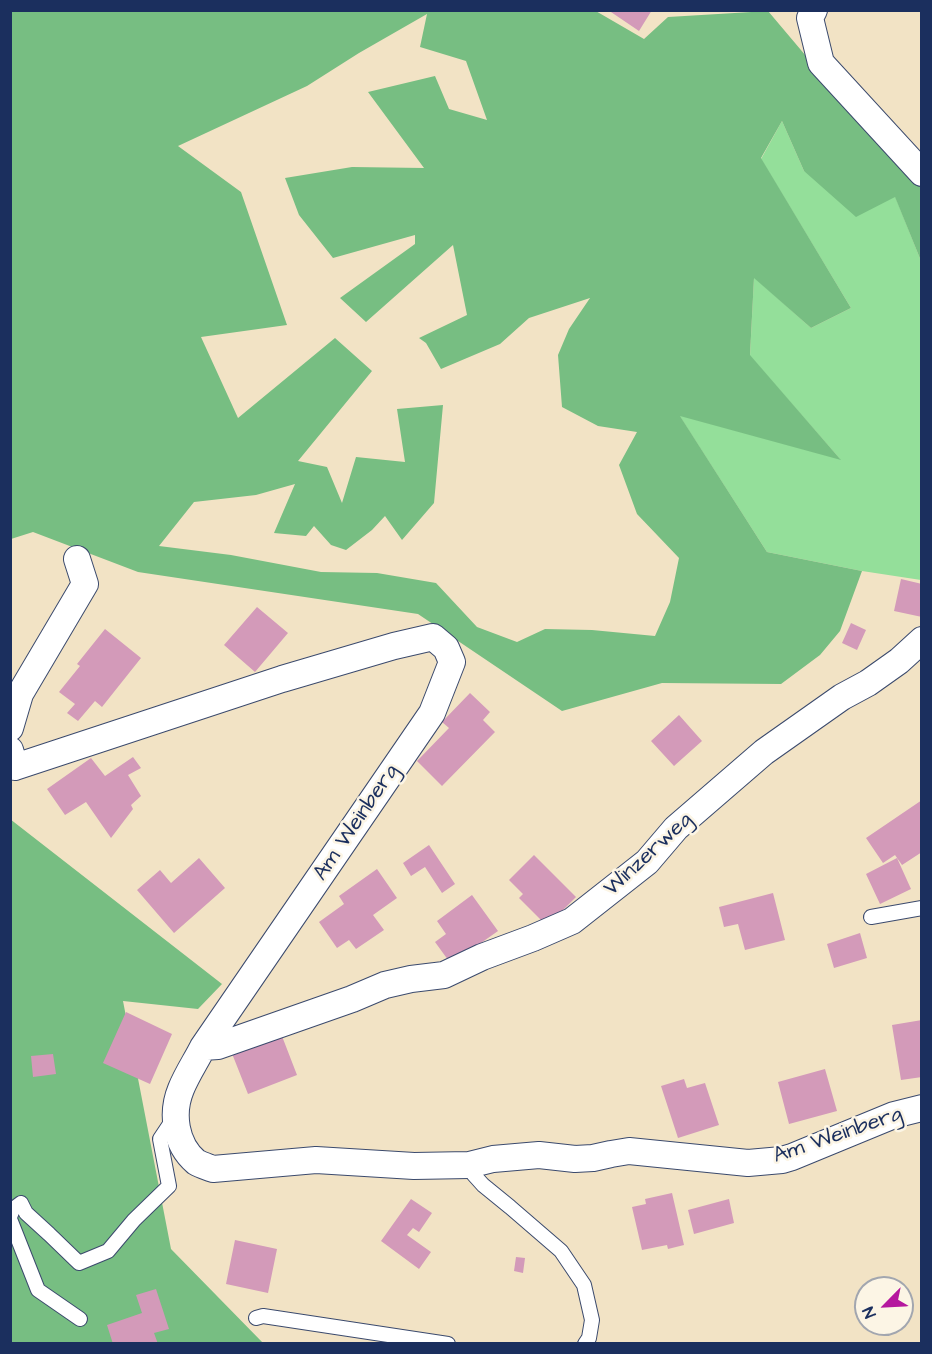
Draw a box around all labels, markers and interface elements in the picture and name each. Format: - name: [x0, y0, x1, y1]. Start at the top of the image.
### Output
- street label: Am Weinberg: [308, 760, 406, 886]
- street label: Winzerweg: [599, 807, 699, 903]
- street label: Am Weinberg: [770, 1102, 906, 1170]
- north arrow: [854, 1276, 914, 1336]
- text: N: [857, 1303, 881, 1322]

